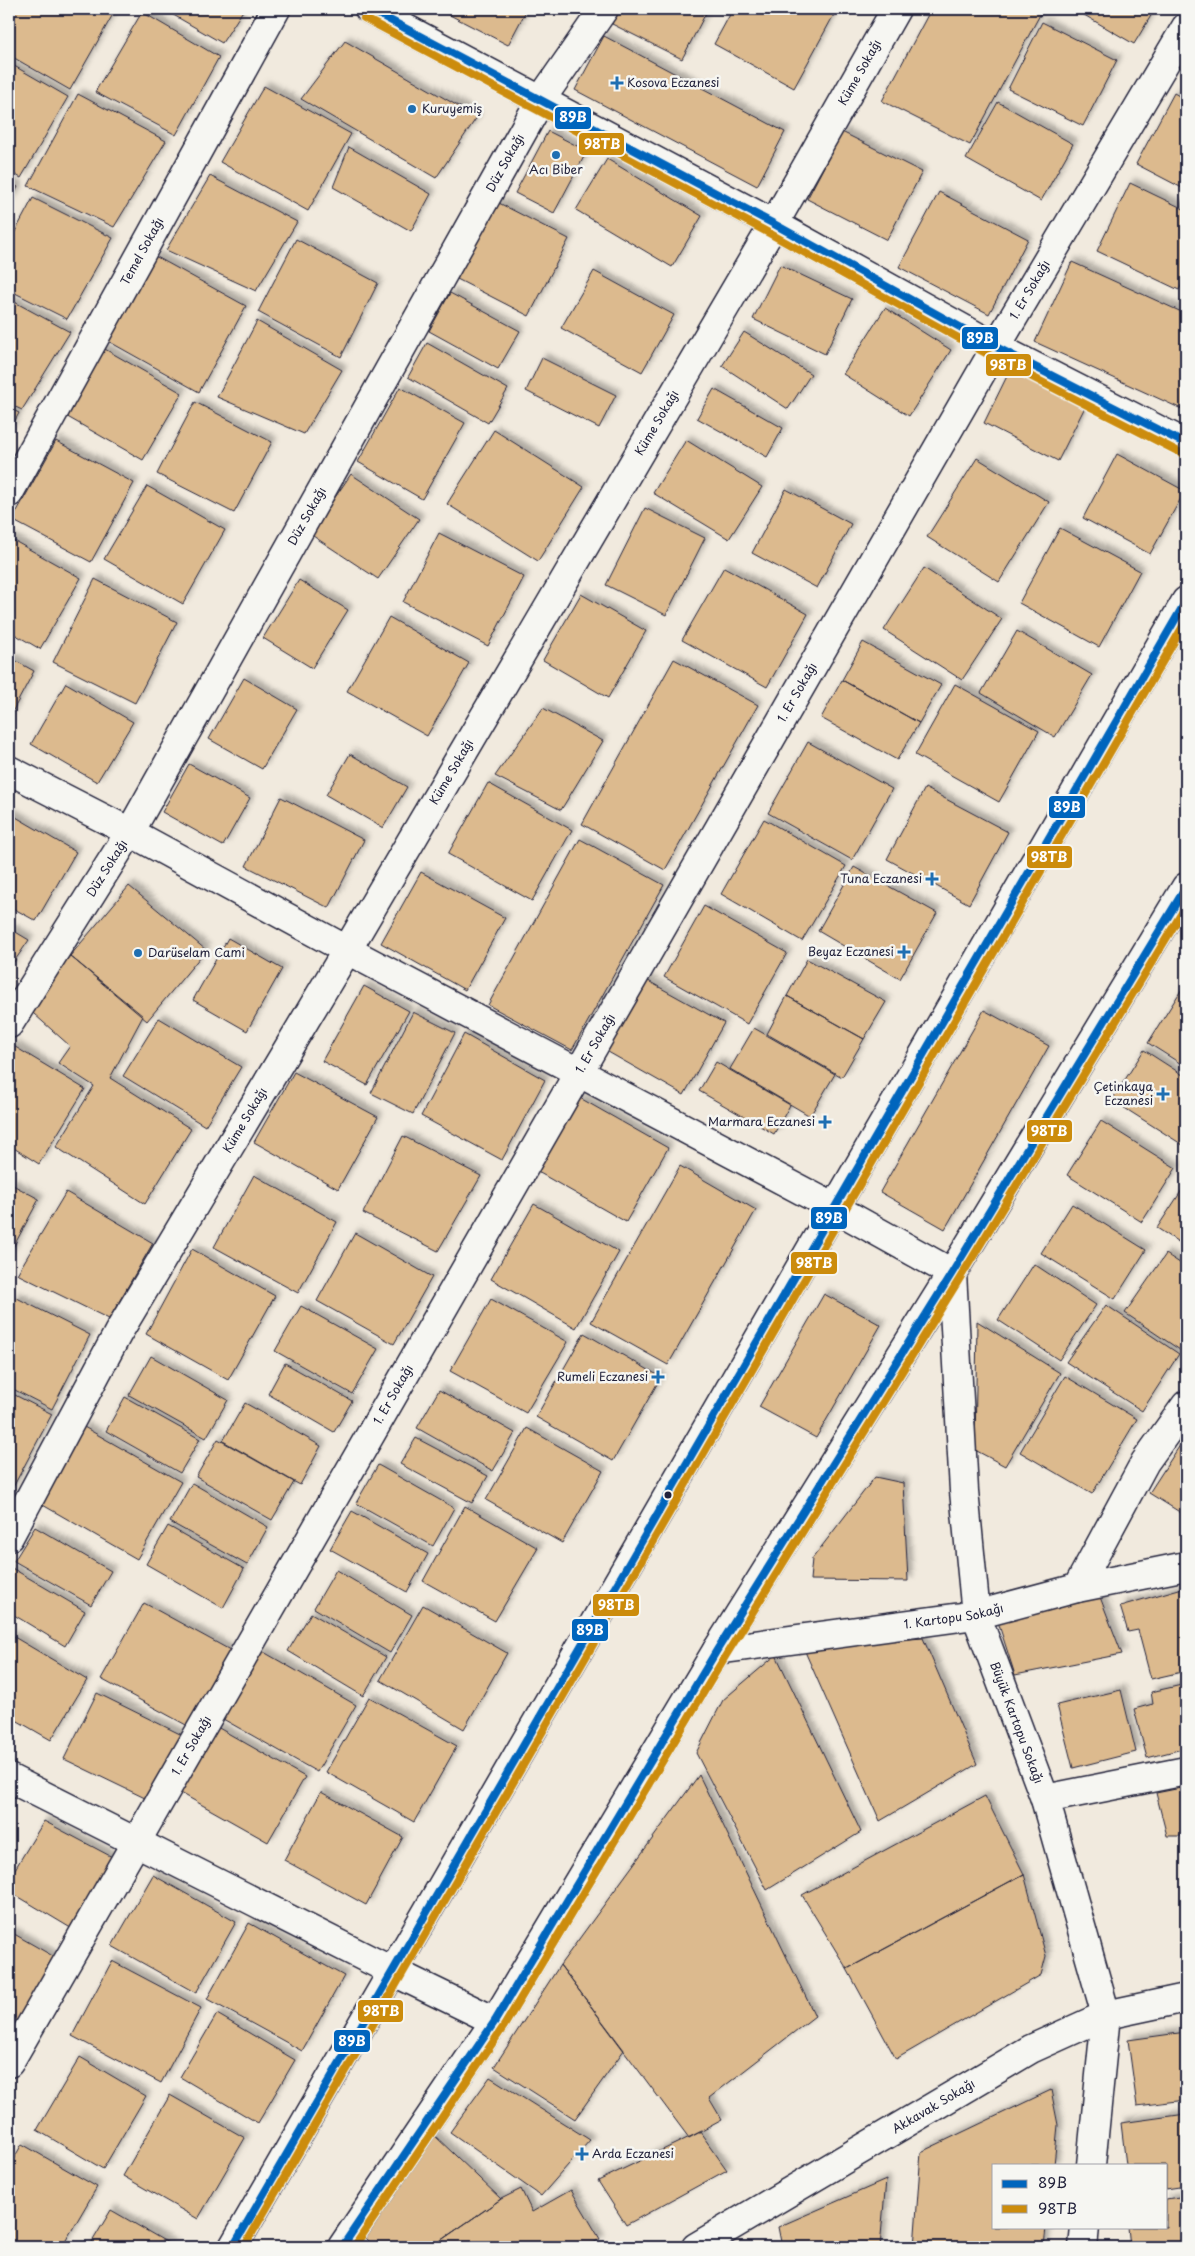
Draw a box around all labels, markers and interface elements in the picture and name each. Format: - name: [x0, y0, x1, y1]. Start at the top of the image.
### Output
- street label: Küme Sokağı: [833, 36, 885, 109]
- place label: Kosova Eczanesi: [627, 73, 719, 91]
- marker: Kosova Eczanesi: [611, 77, 623, 89]
- place label: Kuruyemiş: [422, 99, 483, 117]
- marker: Kuruyemiş: [406, 103, 418, 115]
- line badge: 89B: [554, 106, 592, 130]
- text: 89B: [559, 106, 587, 127]
- street label: Düz Sokağı: [481, 130, 528, 195]
- line badge: 98TB: [578, 132, 625, 156]
- text: 98TB: [584, 133, 620, 154]
- marker: Acı Biber: [550, 149, 562, 161]
- place label: Acı Biber: [529, 160, 583, 178]
- street label: Temel Sokağı: [115, 214, 167, 288]
- street label: 1. Er Sokağı: [1004, 256, 1054, 323]
- line badge: 89B: [961, 326, 999, 350]
- text: 89B: [966, 327, 994, 348]
- line badge: 98TB: [985, 353, 1032, 377]
- text: 98TB: [990, 354, 1026, 375]
- street label: Küme Sokağı: [630, 386, 683, 459]
- street label: Düz Sokağı: [283, 483, 330, 548]
- street label: 1. Er Sokağı: [772, 659, 821, 725]
- street label: Küme Sokağı: [424, 735, 477, 808]
- line badge: 89B: [1048, 795, 1086, 819]
- text: 89B: [1053, 796, 1081, 817]
- street label: Düz Sokağı: [81, 836, 131, 900]
- line badge: 98TB: [1026, 845, 1073, 869]
- text: 98TB: [1031, 846, 1067, 867]
- place label: Tuna Eczanesi: [840, 869, 922, 887]
- marker: Tuna Eczanesi: [926, 873, 938, 885]
- place label: Beyaz Eczanesi: [808, 942, 894, 960]
- place label: Darüselam Cami: [148, 943, 245, 961]
- marker: Beyaz Eczanesi: [898, 946, 910, 958]
- marker: Darüselam Cami: [132, 947, 144, 959]
- street label: 1. Er Sokağı: [570, 1010, 619, 1076]
- place label: Çetinkaya Eczanesi: [1093, 1077, 1153, 1109]
- street label: Küme Sokağı: [218, 1084, 271, 1156]
- marker: Çetinkaya Eczanesi: [1157, 1088, 1169, 1100]
- place label: Marmara Eczanesi: [708, 1112, 815, 1130]
- marker: Marmara Eczanesi: [819, 1116, 831, 1128]
- line badge: 98TB: [1026, 1119, 1073, 1143]
- text: 98TB: [1031, 1120, 1067, 1141]
- line badge: 89B: [810, 1206, 848, 1230]
- text: 89B: [815, 1207, 843, 1228]
- line badge: 98TB: [790, 1251, 838, 1275]
- text: 98TB: [796, 1252, 832, 1273]
- street label: 1. Er Sokağı: [368, 1361, 417, 1427]
- place label: Rumeli Eczanesi: [557, 1367, 648, 1385]
- marker: Rumeli Eczanesi: [652, 1371, 664, 1383]
- unlabelled marker: [663, 1490, 673, 1500]
- line badge: 98TB: [592, 1593, 640, 1617]
- text: 98TB: [598, 1594, 634, 1615]
- street label: 1. Kartopu Sokağı: [903, 1598, 1005, 1633]
- line badge: 89B: [571, 1618, 609, 1642]
- text: 89B: [576, 1619, 604, 1640]
- street label: Büyük Kartopu Sokağı: [986, 1659, 1048, 1786]
- street label: 1. Er Sokağı: [166, 1712, 215, 1778]
- line badge: 98TB: [357, 1999, 404, 2023]
- text: 98TB: [363, 2000, 399, 2021]
- line badge: 89B: [333, 2029, 371, 2053]
- text: 89B: [338, 2030, 366, 2051]
- street label: Akkavak Sokağı: [888, 2074, 978, 2137]
- place label: Arda Eczanesi: [592, 2144, 674, 2162]
- marker: Arda Eczanesi: [576, 2148, 588, 2160]
- legend: [992, 2164, 1168, 2228]
- text: 89B: [1038, 2170, 1067, 2193]
- text: 98TB: [1038, 2196, 1077, 2219]

